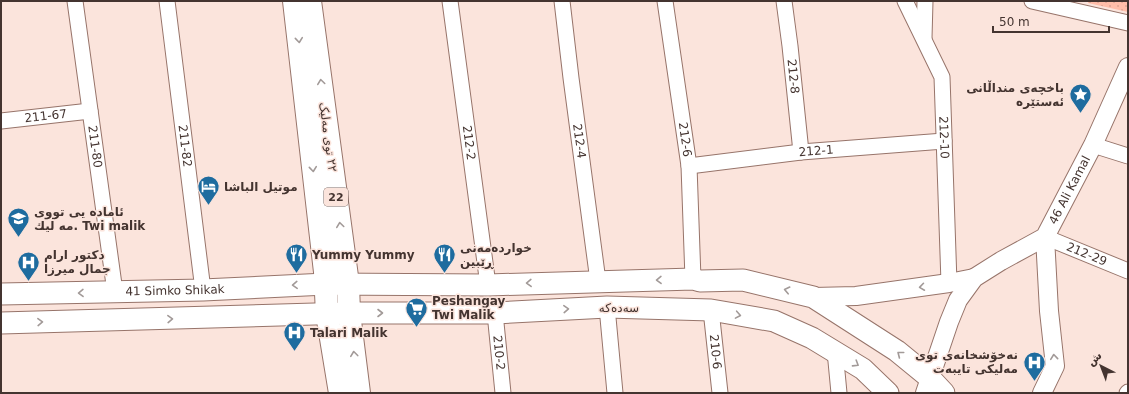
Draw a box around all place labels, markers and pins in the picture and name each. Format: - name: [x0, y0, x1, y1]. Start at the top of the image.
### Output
- place label: باخچەی منداڵانی ئەستێرە: [966, 80, 1064, 109]
- place icon: باخچەی منداڵانی ئەستێرە: [1067, 82, 1093, 115]
- hotel icon: موتيل الباشا: [195, 174, 221, 207]
- place label: موتيل الباشا: [224, 180, 298, 195]
- place label: ئاماده يى تووى مه ليك. Twi malik: [34, 205, 146, 233]
- school or university icon: ئاماده يى تووى مه ليك. Twi malik: [5, 206, 31, 239]
- place label: خواردە‌مە‌نی ڕێبین: [460, 241, 532, 269]
- restaurant icon: Yummy Yummy: [283, 242, 309, 275]
- restaurant icon: خواردە‌مە‌نی ڕێبین: [432, 242, 458, 275]
- place label: دكتور ارام جمال ميرزا: [44, 248, 111, 276]
- place label: Yummy Yummy: [311, 248, 415, 262]
- hospital icon: دكتور ارام جمال ميرزا: [15, 249, 41, 282]
- place label: Peshangay Twi Malik: [432, 294, 506, 322]
- supermarket icon: Peshangay Twi Malik: [404, 295, 430, 328]
- hospital icon: Talari Malik: [281, 320, 307, 353]
- place label: Talari Malik: [310, 326, 388, 340]
- place label: نەخۆشخانەی توی مەلیكی تایبەت: [915, 348, 1018, 376]
- hospital icon: نەخۆشخانەی توی مەلیكی تایبەت: [1021, 349, 1047, 382]

